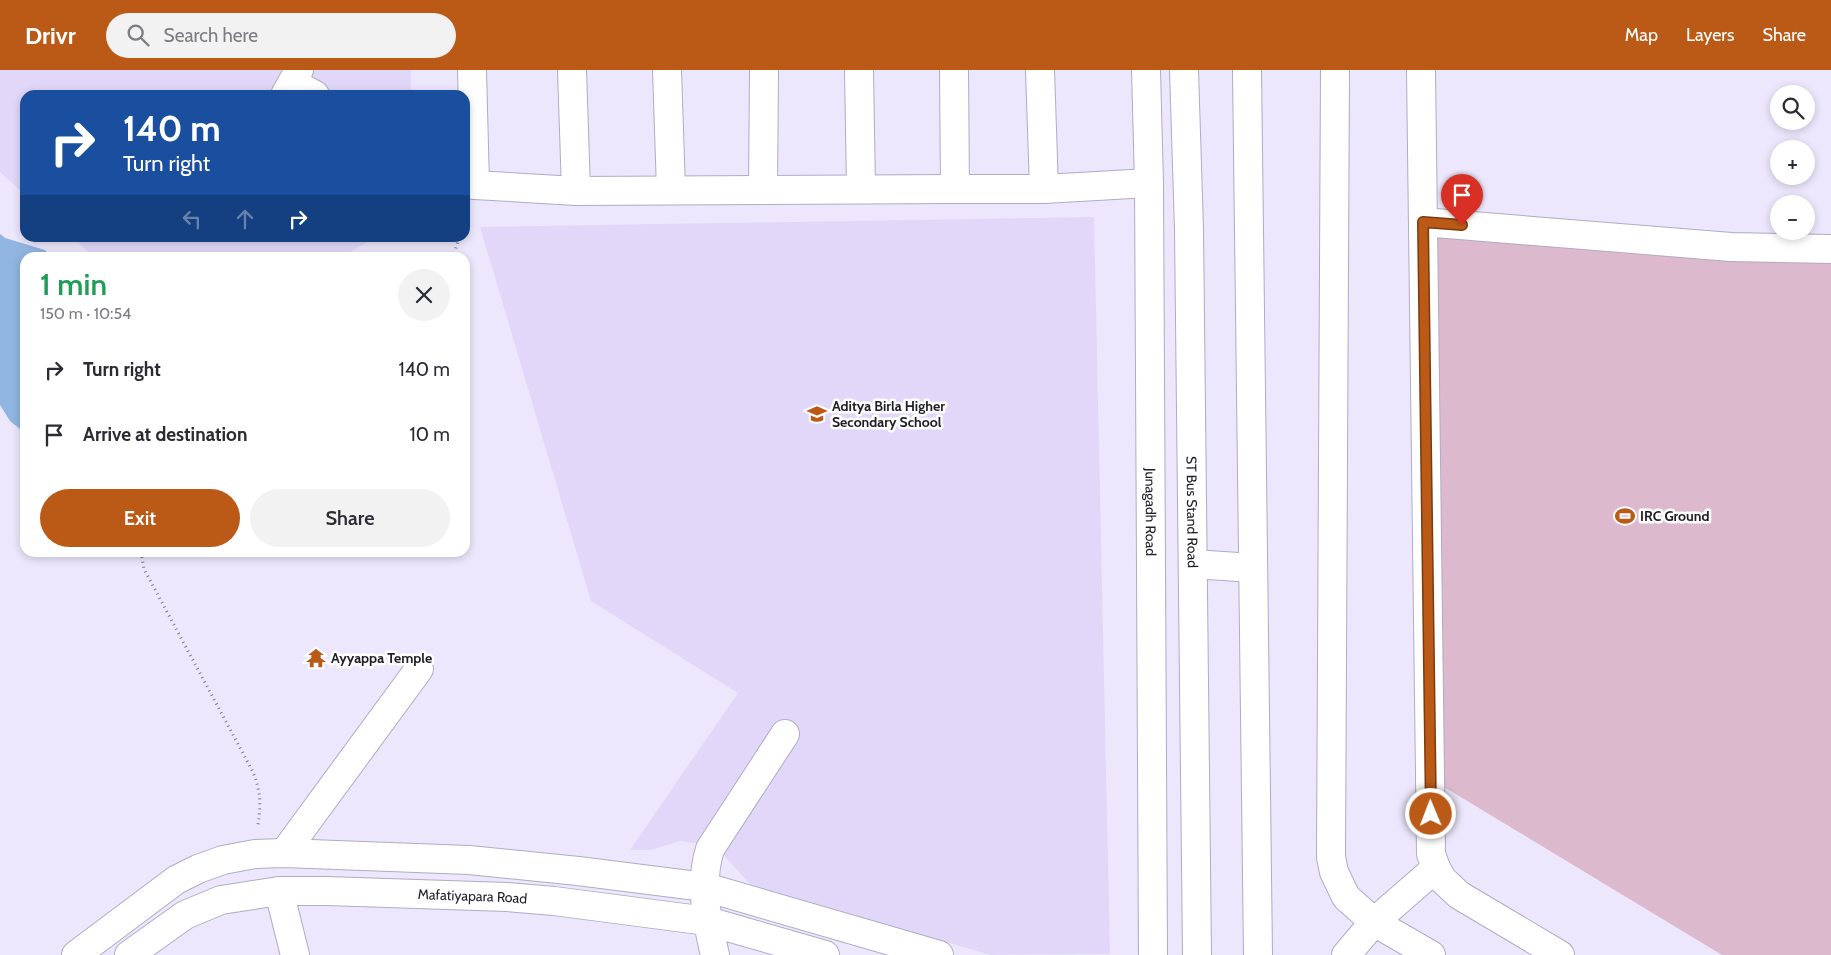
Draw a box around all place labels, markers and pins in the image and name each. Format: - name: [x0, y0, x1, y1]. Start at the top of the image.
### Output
- pin: [1441, 174, 1483, 225]
- place label: Aditya Birla Higher Secondary School: [832, 397, 945, 431]
- school or university icon: Aditya Birla Higher Secondary School: [806, 403, 828, 425]
- sports icon: IRC Ground: [1614, 505, 1636, 527]
- place label: IRC Ground: [1640, 507, 1710, 525]
- temple icon: Ayyappa Temple: [305, 647, 327, 669]
- place label: Ayyappa Temple: [331, 649, 432, 667]

